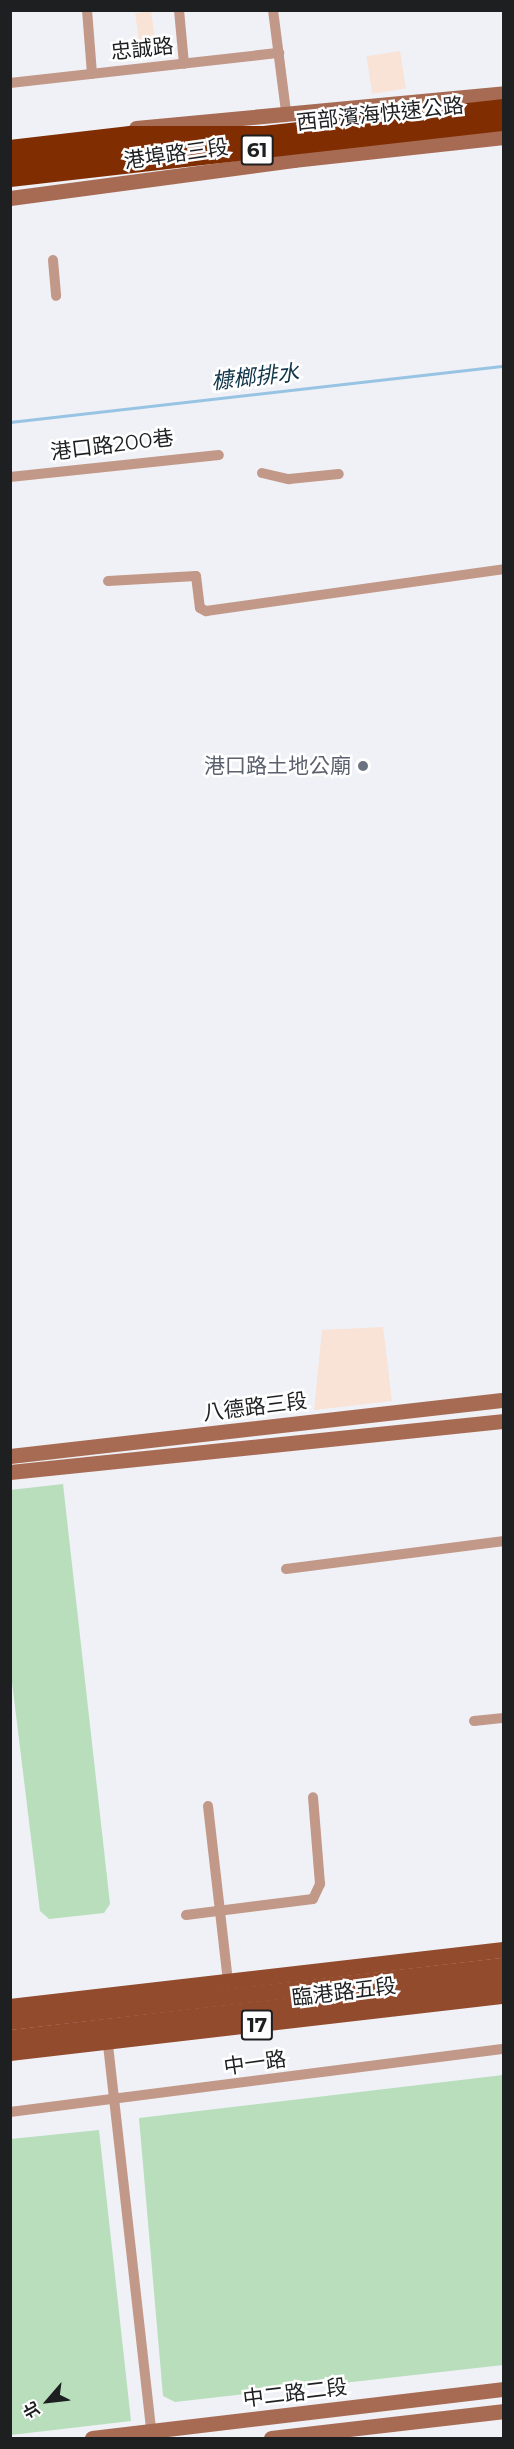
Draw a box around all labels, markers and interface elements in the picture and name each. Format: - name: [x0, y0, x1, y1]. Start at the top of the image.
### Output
- street label: 忠誠路: [109, 33, 175, 65]
- street label: 西部濱海快速公路: [295, 93, 465, 135]
- road number: 61: [240, 133, 274, 167]
- street label: 港埠路三段: [122, 134, 230, 174]
- water label: 槺榔排水: [210, 359, 300, 395]
- street label: 港口路200巷: [49, 425, 175, 465]
- place label: 港口路土地公廟: [204, 753, 351, 779]
- marker: 港口路土地公廟: [356, 759, 370, 773]
- street label: 八德路三段: [201, 1388, 309, 1426]
- street label: 臨港路五段: [290, 1973, 398, 2011]
- road number: 17: [240, 2008, 274, 2042]
- street label: 中一路: [222, 2046, 288, 2080]
- north arrow: [18, 2371, 78, 2431]
- street label: 中二路二段: [241, 2374, 349, 2412]
- text: 北: [20, 2398, 44, 2421]

